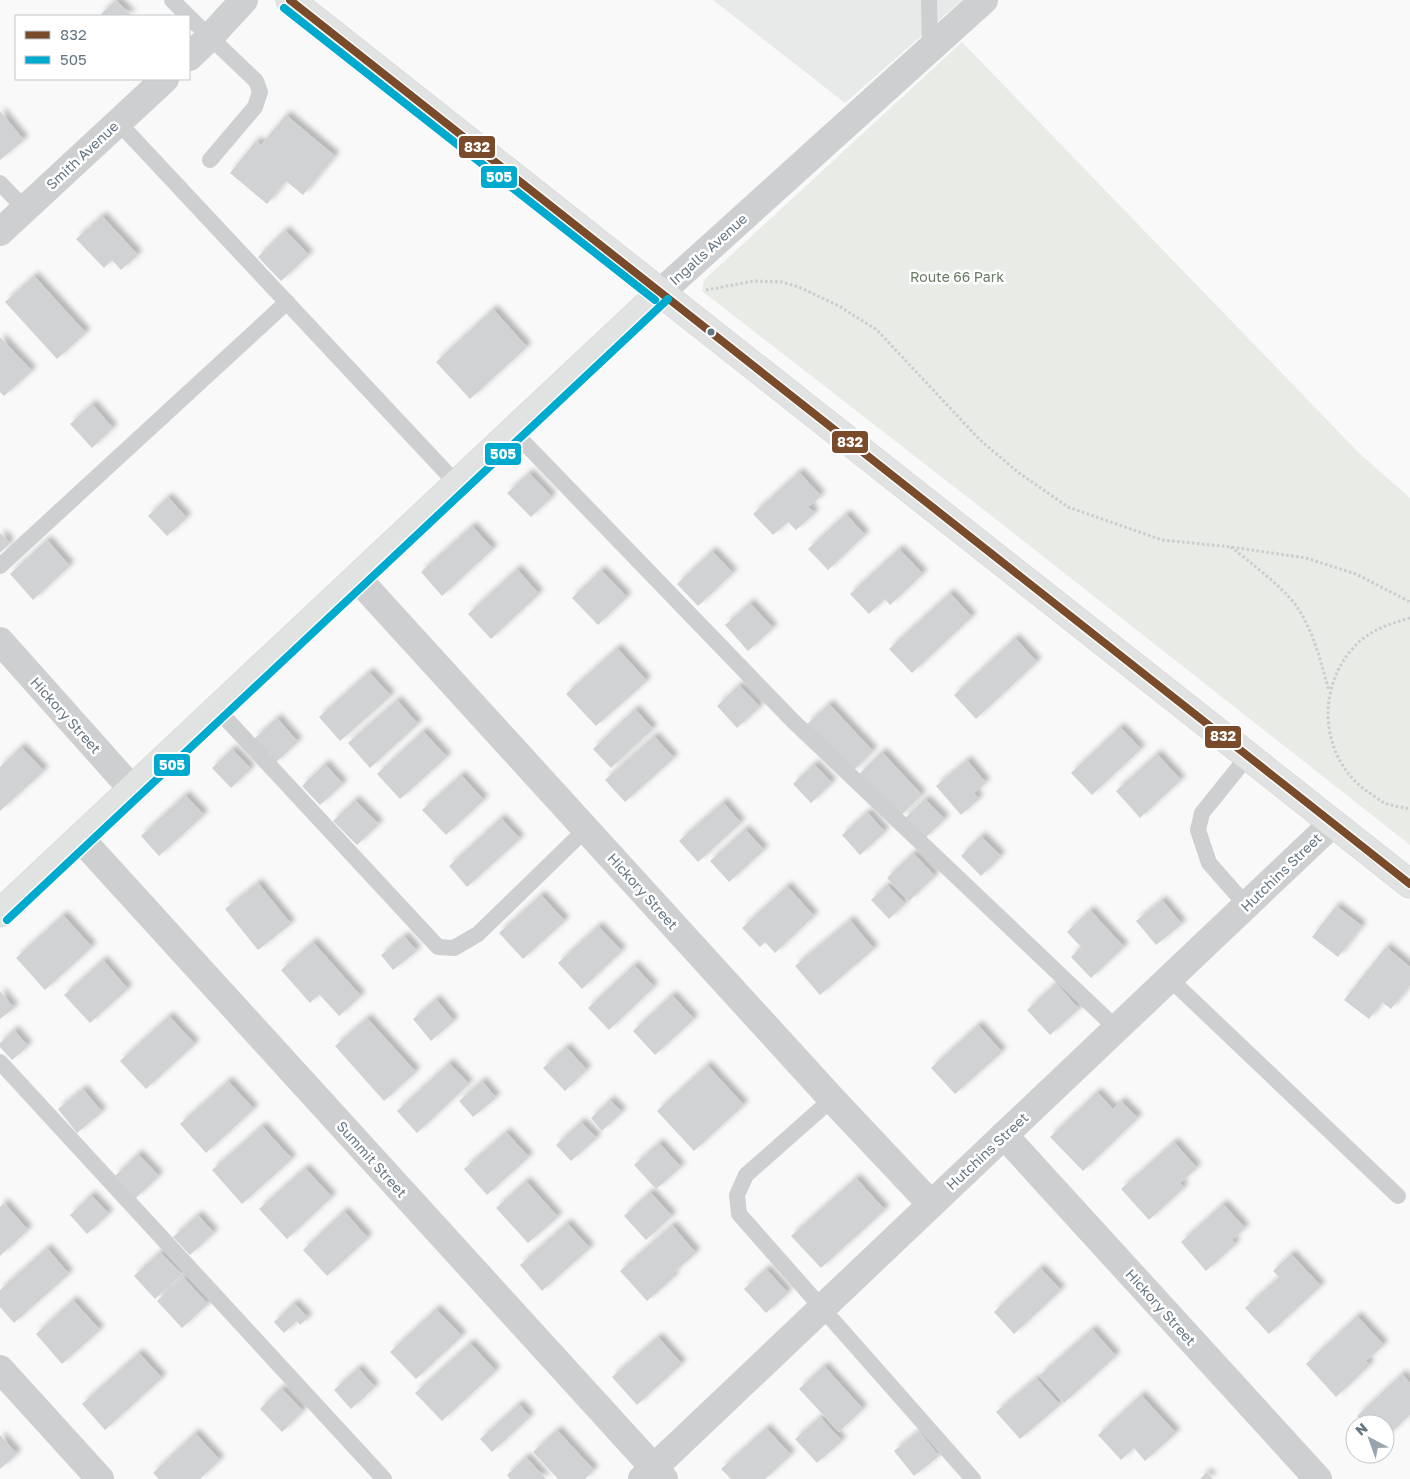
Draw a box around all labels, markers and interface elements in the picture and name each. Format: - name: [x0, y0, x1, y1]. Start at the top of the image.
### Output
- legend: [15, 15, 190, 80]
- text: 832: [60, 25, 87, 43]
- text: 505: [60, 50, 87, 68]
- street label: Smith Avenue: [42, 117, 122, 193]
- line badge: 832: [458, 135, 496, 159]
- text: 832: [464, 138, 490, 155]
- line badge: 505: [480, 165, 518, 189]
- text: 505: [486, 168, 513, 185]
- street label: Ingalls Avenue: [666, 210, 750, 288]
- park label: Route 66 Park: [910, 268, 1004, 285]
- unlabelled marker: [706, 327, 716, 337]
- line badge: 832: [831, 430, 869, 454]
- text: 832: [837, 433, 863, 450]
- line badge: 505: [484, 442, 522, 466]
- text: 505: [490, 445, 517, 462]
- street label: Hickory Street: [27, 673, 105, 757]
- line badge: 832: [1204, 725, 1242, 749]
- text: 832: [1210, 727, 1236, 744]
- line badge: 505: [153, 753, 191, 777]
- text: 505: [159, 756, 186, 773]
- street label: Hutchins Street: [1237, 829, 1325, 915]
- street label: Hickory Street: [604, 849, 682, 933]
- street label: Hutchins Street: [943, 1109, 1031, 1193]
- street label: Summit Street: [333, 1117, 411, 1201]
- street label: Hickory Street: [1122, 1265, 1200, 1349]
- north arrow: [1345, 1414, 1395, 1464]
- text: N: [1352, 1419, 1371, 1439]

